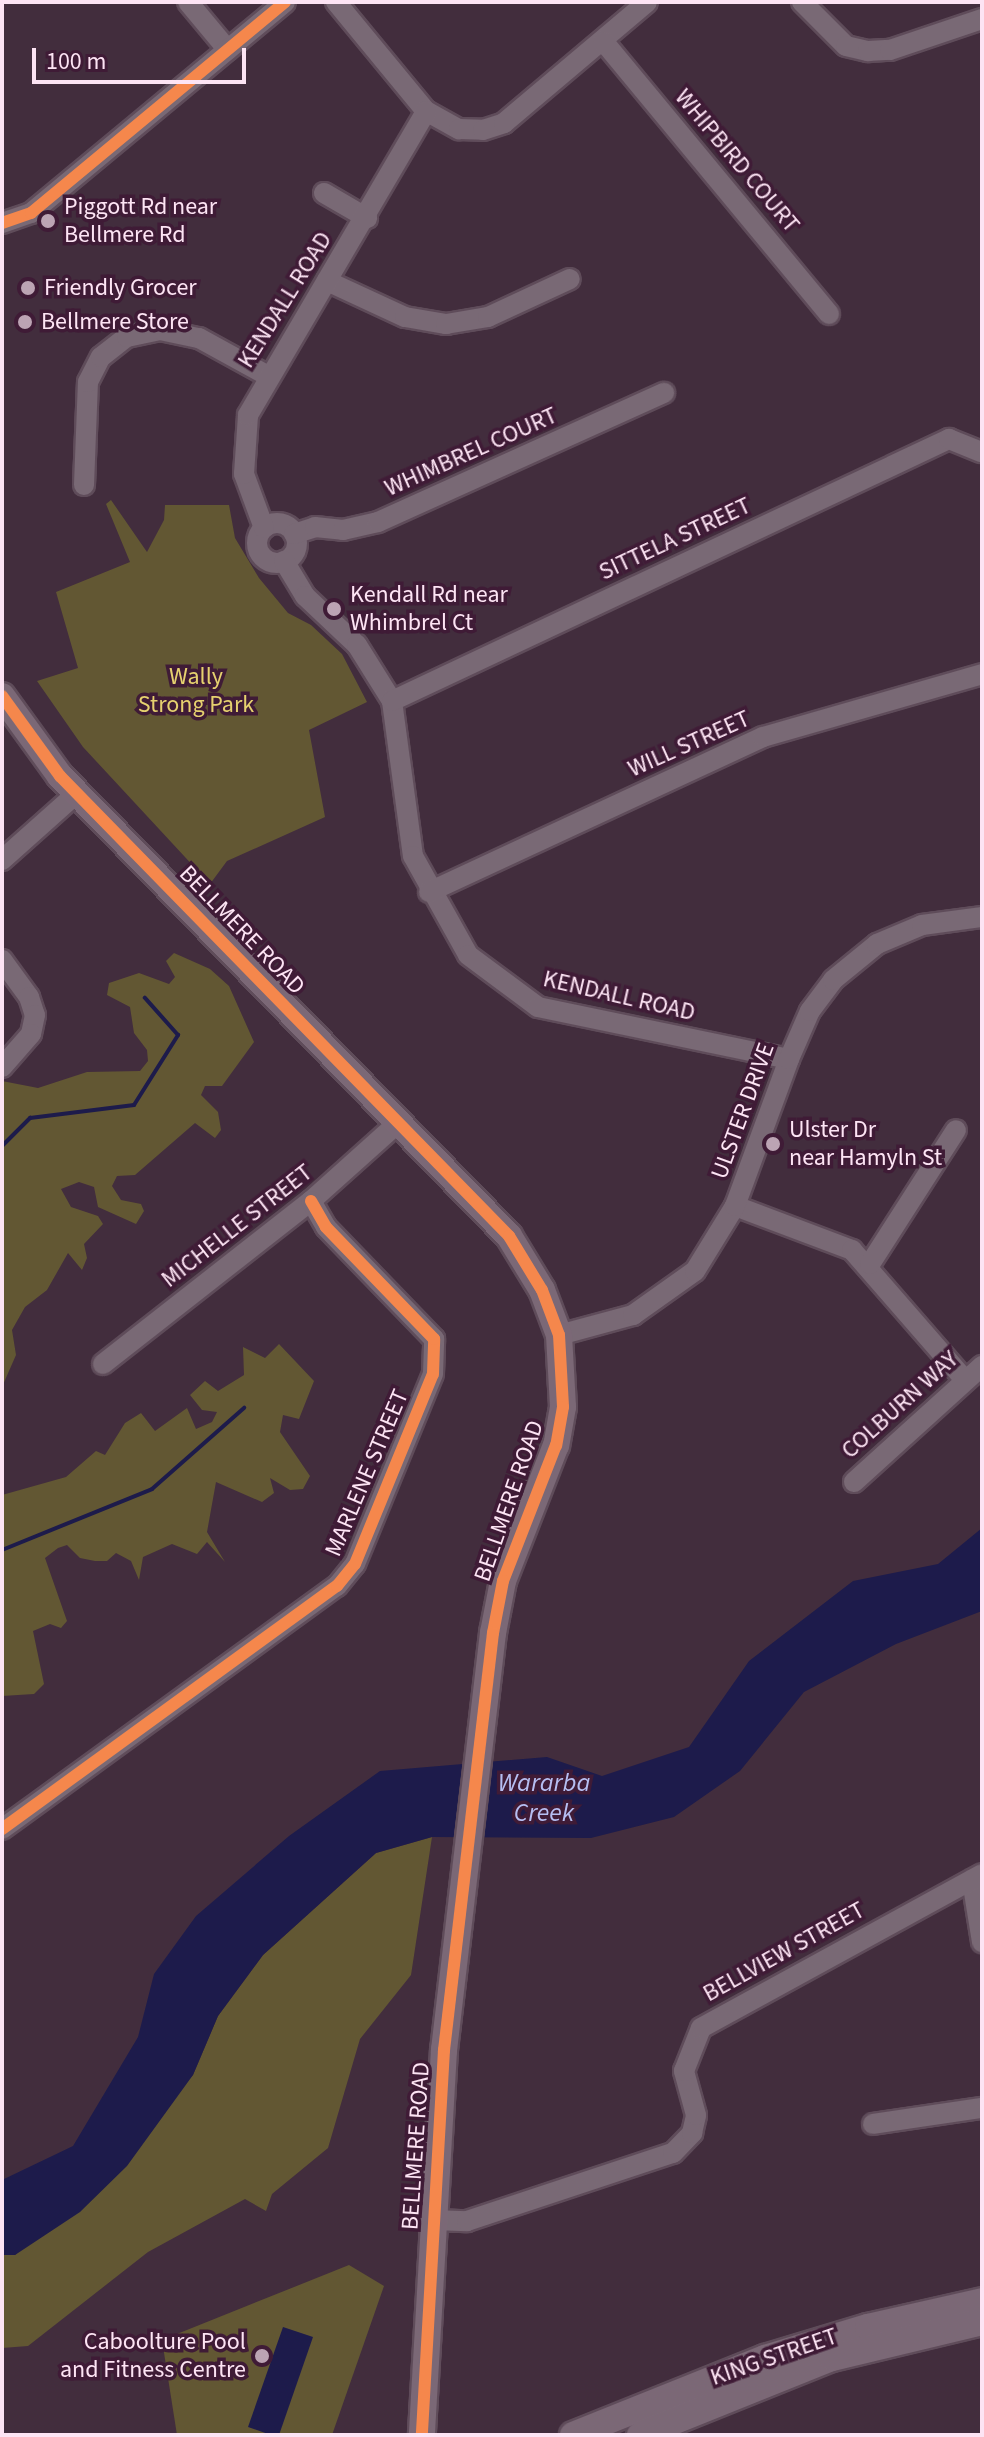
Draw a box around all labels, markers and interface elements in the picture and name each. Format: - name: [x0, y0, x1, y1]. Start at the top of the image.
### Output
- scale bar: [36, 32, 250, 82]
- text: 100 m: [46, 44, 106, 79]
- street label: WHIPBIRD COURT: [669, 83, 805, 239]
- place label: Piggott Rd near Bellmere Rd: [64, 193, 217, 249]
- marker: Piggott Rd near Bellmere Rd: [39, 212, 57, 230]
- street label: KENDALL ROAD: [232, 227, 338, 373]
- place label: Friendly Grocer: [44, 274, 197, 302]
- marker: Friendly Grocer: [19, 279, 37, 297]
- place label: Bellmere Store: [41, 308, 189, 336]
- marker: Bellmere Store: [16, 313, 34, 331]
- street label: WHIMBREL COURT: [380, 401, 562, 503]
- street label: SITTELA STREET: [595, 491, 755, 587]
- place label: Kendall Rd near Whimbrel Ct: [350, 581, 508, 637]
- marker: Kendall Rd near Whimbrel Ct: [325, 600, 343, 618]
- park label: Wally Strong Park: [138, 663, 254, 719]
- street label: WILL STREET: [624, 704, 754, 784]
- street label: BELLMERE ROAD: [173, 859, 311, 1001]
- street label: KENDALL ROAD: [540, 965, 698, 1027]
- street label: ULSTER DRIVE: [705, 1039, 781, 1183]
- place label: Ulster Dr near Hamyln St: [789, 1116, 942, 1172]
- marker: Ulster Dr near Hamyln St: [764, 1135, 782, 1153]
- street label: MICHELLE STREET: [156, 1158, 318, 1294]
- street label: COLBURN WAY: [836, 1345, 964, 1465]
- street label: MARLENE STREET: [319, 1385, 415, 1561]
- street label: BELLMERE ROAD: [468, 1417, 550, 1585]
- water label: Wararba Creek: [498, 1767, 590, 1828]
- street label: BELLVIEW STREET: [698, 1896, 870, 2008]
- street label: BELLMERE ROAD: [396, 2061, 436, 2231]
- street label: KING STREET: [707, 2322, 841, 2392]
- place label: Caboolture Pool and Fitness Centre: [60, 2328, 246, 2384]
- marker: Caboolture Pool and Fitness Centre: [253, 2347, 271, 2365]

